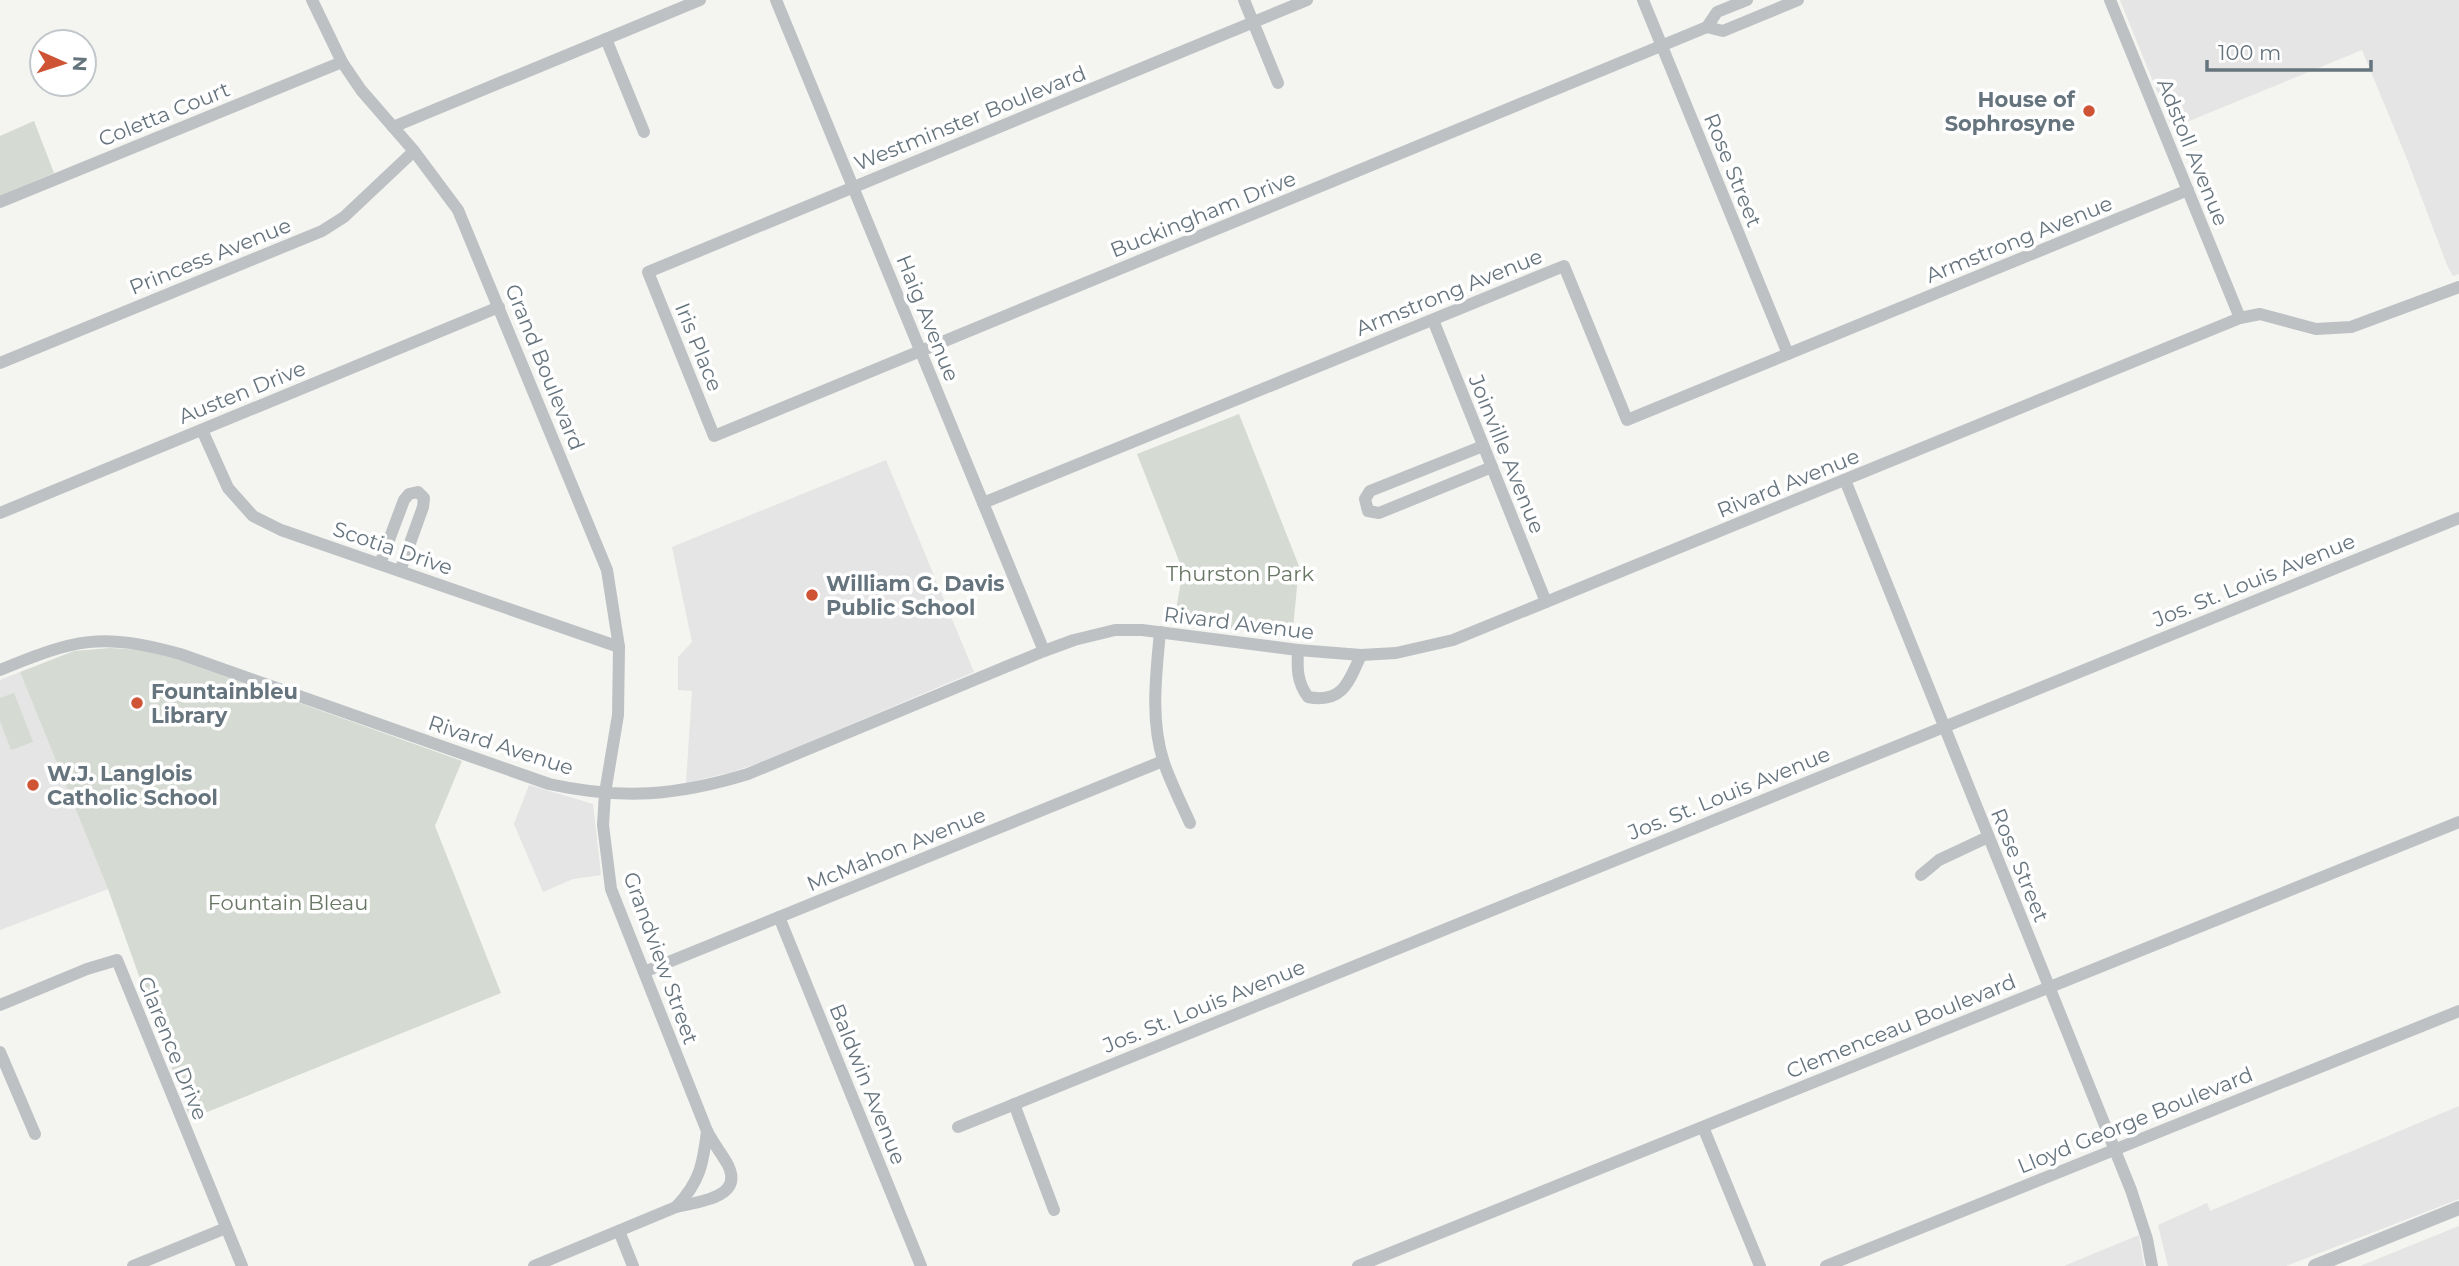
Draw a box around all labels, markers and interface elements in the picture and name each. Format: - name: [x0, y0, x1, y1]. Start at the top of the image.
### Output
- north arrow: [28, 28, 98, 98]
- scale bar: [2207, 28, 2372, 72]
- text: 100 m: [2218, 40, 2281, 65]
- text: N: [68, 56, 91, 72]
- street label: Westminster Boulevard: [850, 60, 1090, 176]
- street label: Adstoll Avenue: [2152, 75, 2234, 229]
- street label: Coletta Court: [95, 76, 233, 152]
- place label: House of Sophrosyne: [1945, 87, 2076, 136]
- marker: House of Sophrosyne: [2081, 103, 2097, 119]
- street label: Rose Street: [1699, 110, 1767, 230]
- street label: Buckingham Drive: [1107, 165, 1299, 263]
- street label: Armstrong Avenue: [1922, 190, 2116, 288]
- street label: Princess Avenue: [125, 212, 295, 300]
- street label: Armstrong Avenue: [1352, 243, 1546, 341]
- street label: Haig Avenue: [891, 251, 965, 385]
- street label: Grand Boulevard: [500, 280, 590, 454]
- street label: Iris Place: [670, 299, 728, 395]
- street label: Austen Drive: [175, 355, 309, 429]
- street label: Joinville Avenue: [1463, 370, 1550, 537]
- street label: Rivard Avenue: [1713, 443, 1863, 523]
- street label: Scotia Drive: [330, 516, 456, 580]
- street label: Jos. St. Louis Avenue: [2148, 528, 2359, 632]
- park label: Thurston Park: [1166, 561, 1314, 586]
- place label: William G. Davis Public School: [826, 571, 1005, 620]
- marker: William G. Davis Public School: [804, 587, 820, 603]
- street label: Rivard Avenue: [1162, 601, 1316, 645]
- place label: Fountainbleu Library: [151, 679, 298, 728]
- marker: Fountainbleu Library: [129, 695, 145, 711]
- street label: Rivard Avenue: [425, 710, 577, 780]
- street label: Jos. St. Louis Avenue: [1623, 741, 1834, 845]
- place label: W.J. Langlois Catholic School: [47, 761, 218, 810]
- marker: W.J. Langlois Catholic School: [25, 777, 41, 793]
- street label: McMahon Avenue: [803, 802, 989, 896]
- street label: Rose Street: [1986, 805, 2054, 925]
- street label: Grandview Street: [618, 868, 704, 1048]
- park label: Fountain Bleau: [208, 890, 368, 915]
- street label: Jos. St. Louis Avenue: [1098, 954, 1309, 1058]
- street label: Clemenceau Boulevard: [1783, 968, 2019, 1084]
- street label: Clarence Drive: [133, 972, 213, 1124]
- street label: Baldwin Avenue: [824, 1000, 912, 1168]
- street label: Lloyd George Boulevard: [2014, 1061, 2256, 1179]

